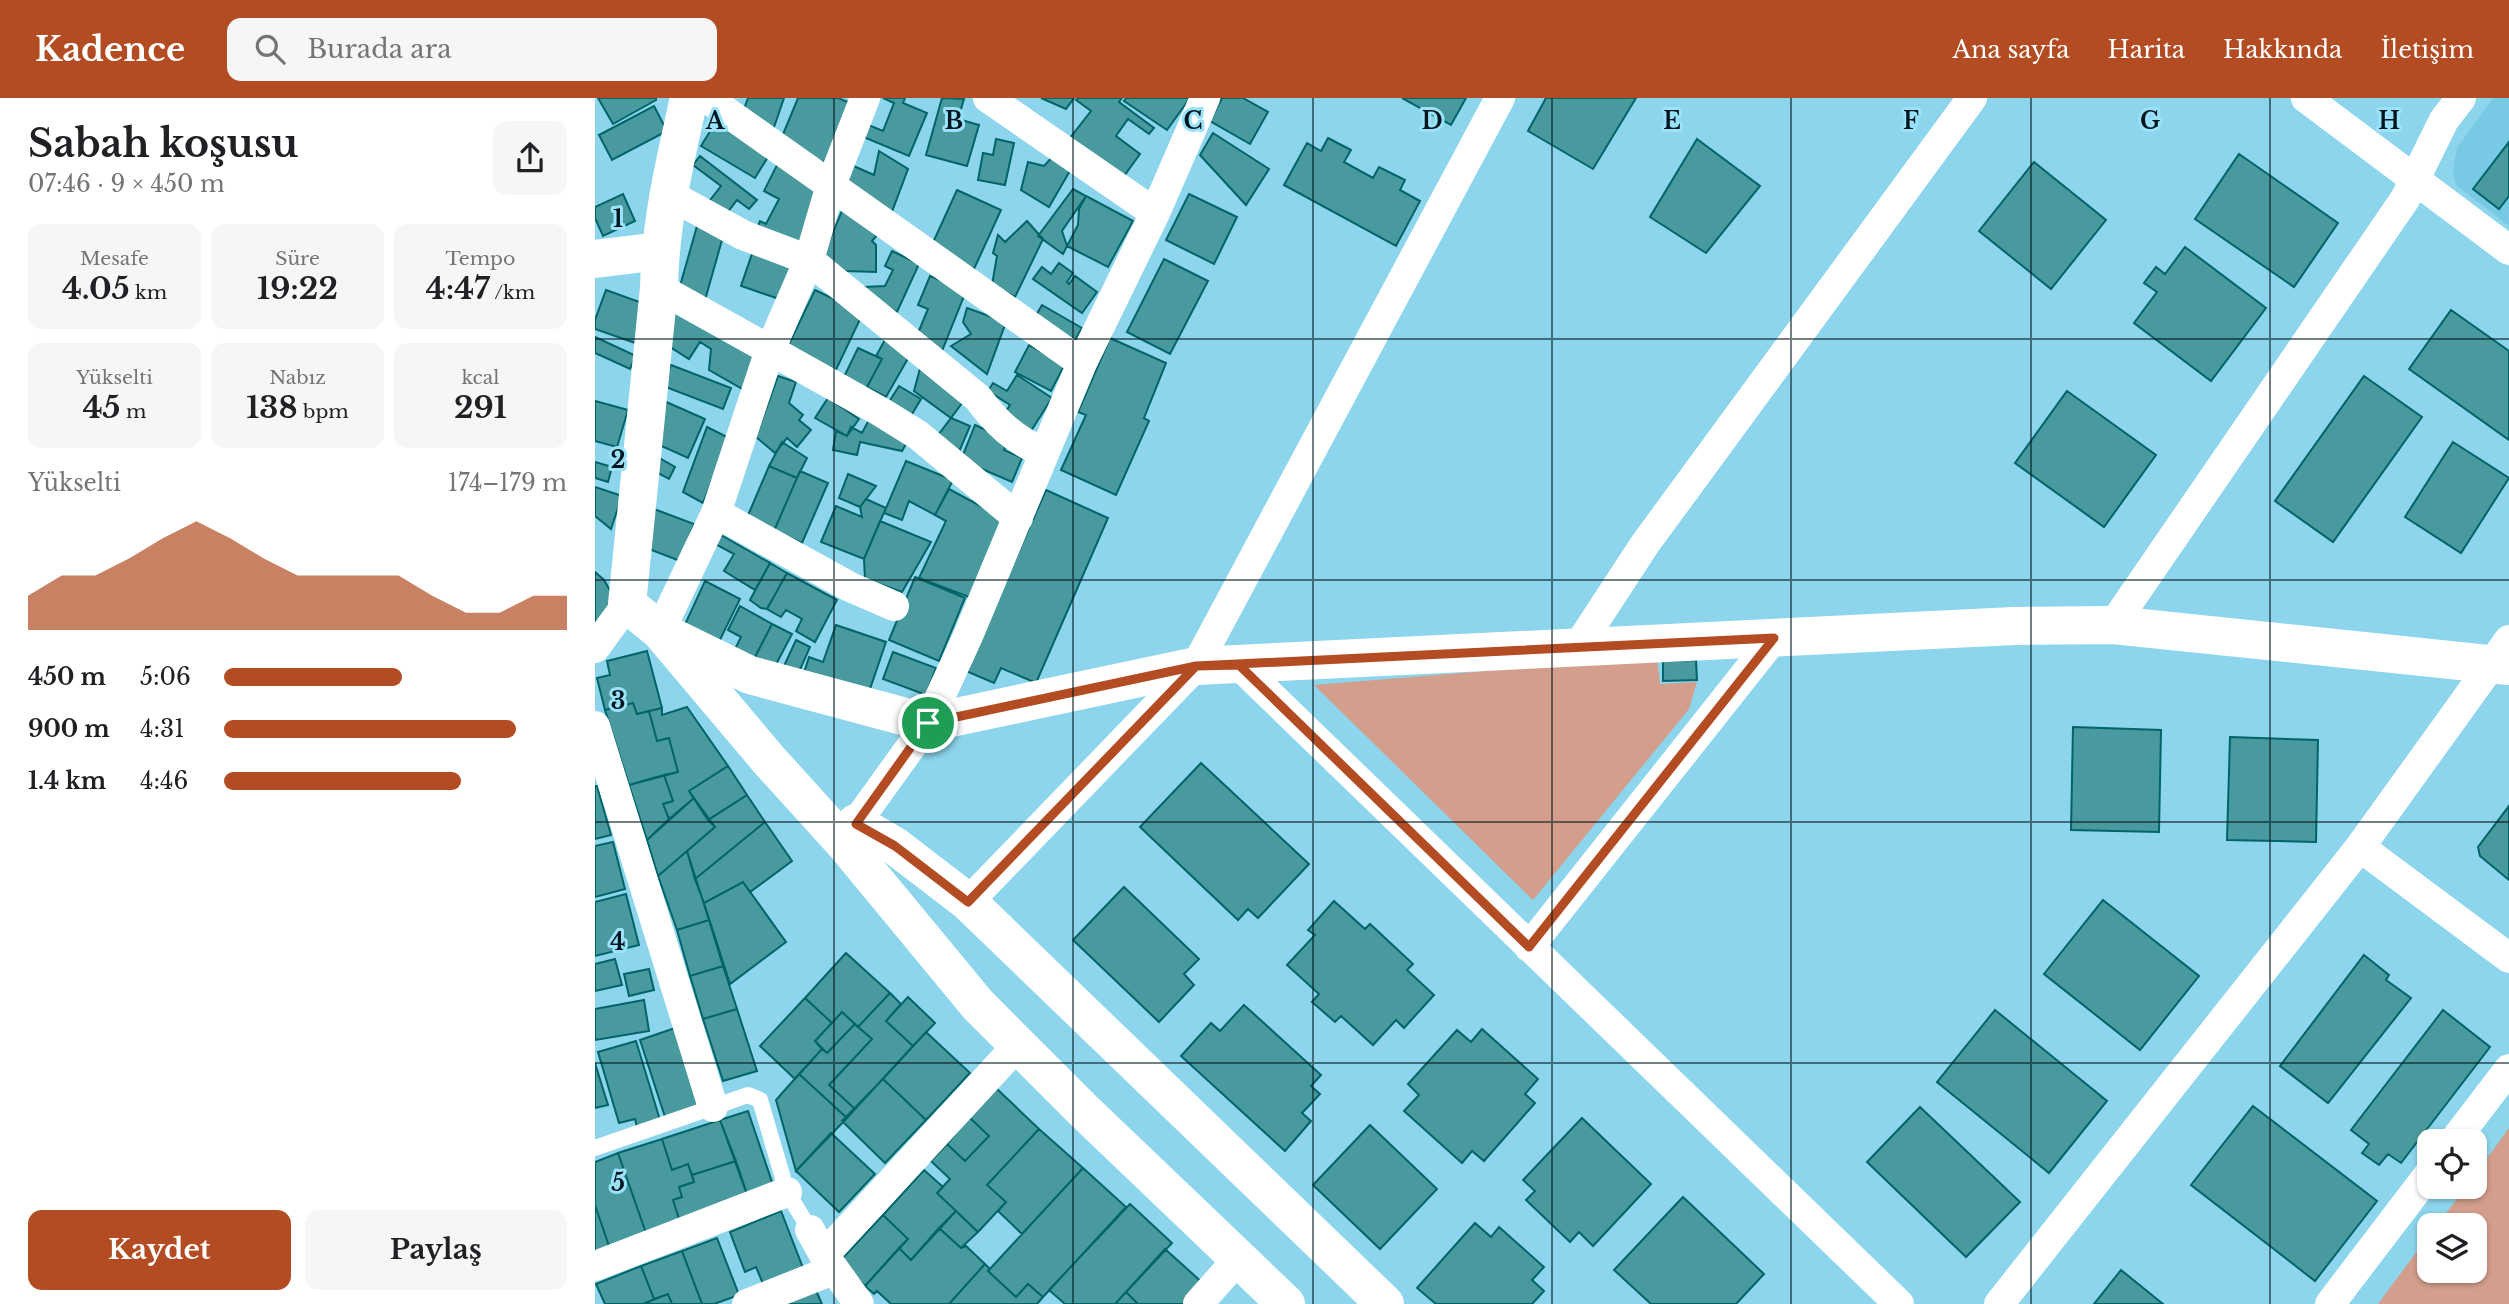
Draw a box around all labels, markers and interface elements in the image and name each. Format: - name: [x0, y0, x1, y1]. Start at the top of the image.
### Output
- search box: [227, 18, 717, 81]
- text: Kadence: [35, 29, 185, 70]
- icon: search: [251, 30, 289, 68]
- text: Burada ara: [307, 33, 452, 65]
- text: Ana sayfa: [1952, 35, 2070, 64]
- text: Harita: [2108, 35, 2185, 64]
- text: Hakkında: [2223, 35, 2342, 64]
- text: İletişim: [2380, 35, 2474, 64]
- text: A: [705, 107, 726, 135]
- text: B: [945, 107, 963, 135]
- text: C: [1184, 107, 1202, 135]
- text: D: [1421, 107, 1443, 135]
- text: E: [1663, 107, 1681, 135]
- text: F: [1903, 107, 1919, 135]
- text: G: [2140, 107, 2160, 135]
- text: H: [2378, 107, 2400, 135]
- text: Sabah koşusu: [28, 120, 298, 167]
- button: share: [493, 121, 567, 195]
- text: 07:46 · 9 × 450 m: [28, 170, 225, 198]
- text: 1: [613, 205, 623, 233]
- text: Mesafe: [80, 247, 149, 270]
- text: Süre: [275, 247, 320, 270]
- text: Tempo: [446, 247, 515, 270]
- text: 4.05: [62, 270, 130, 307]
- text: 19:22: [257, 270, 338, 307]
- text: 4:47: [426, 270, 490, 307]
- text: km: [130, 281, 167, 304]
- text: /km: [490, 281, 535, 304]
- text: Yükselti: [76, 366, 153, 389]
- text: Nabız: [269, 366, 326, 389]
- text: kcal: [462, 366, 499, 389]
- text: 45: [83, 389, 120, 426]
- text: 138: [246, 389, 298, 426]
- text: 291: [454, 389, 507, 426]
- text: m: [120, 400, 146, 423]
- text: bpm: [298, 400, 349, 423]
- text: 2: [611, 446, 625, 474]
- text: Yükselti: [28, 469, 121, 497]
- text: 174–179 m: [448, 469, 567, 497]
- text: 450 m: [28, 663, 106, 691]
- text: 5:06: [140, 663, 191, 691]
- text: 3: [611, 687, 625, 715]
- pin: [898, 693, 958, 753]
- icon: arrive: [909, 704, 947, 742]
- text: 900 m: [28, 715, 110, 743]
- text: 4:31: [140, 715, 184, 743]
- text: 1.4 km: [28, 767, 106, 795]
- text: 4:46: [140, 767, 188, 795]
- text: 4: [610, 928, 626, 956]
- map controls: [2417, 1129, 2487, 1283]
- button: locate: [2417, 1129, 2487, 1199]
- text: 5: [611, 1169, 625, 1197]
- button: Kaydet: [28, 1210, 291, 1290]
- button: Paylaş: [305, 1210, 567, 1290]
- button: layers: [2417, 1213, 2487, 1283]

